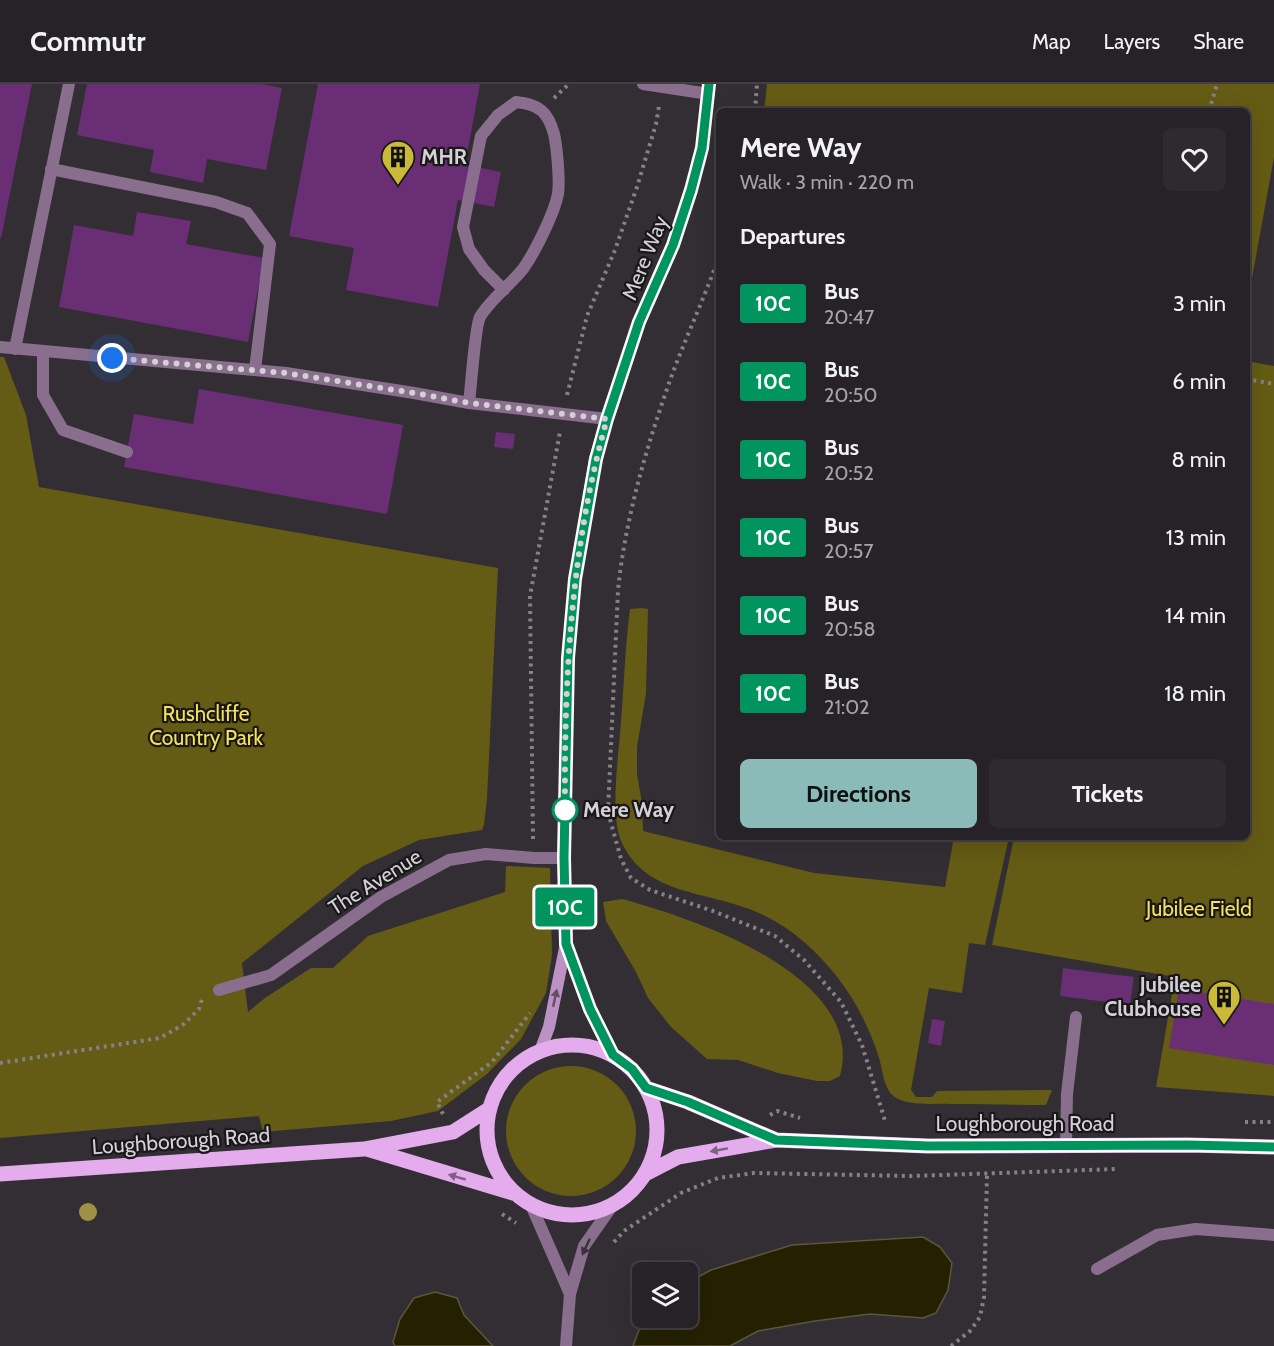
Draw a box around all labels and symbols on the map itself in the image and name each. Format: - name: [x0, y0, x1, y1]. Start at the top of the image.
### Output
- building icon: MHR: [380, 139, 416, 186]
- place label: MHR: [421, 144, 467, 169]
- street label: Mere Way: [616, 212, 673, 304]
- your location: [97, 343, 127, 373]
- park label: Rushcliffe Country Park: [149, 701, 263, 750]
- marker: Mere Way: [552, 797, 578, 823]
- place label: Mere Way: [583, 797, 675, 822]
- street label: The Avenue: [324, 843, 426, 920]
- line badge: 10C: [530, 888, 600, 926]
- park label: Jubilee Field: [1145, 896, 1252, 921]
- place label: Jubilee Clubhouse: [1104, 972, 1201, 1021]
- building icon: Jubilee Clubhouse: [1206, 979, 1242, 1026]
- one-way arrow: [551, 988, 560, 1007]
- street label: Loughborough Road: [936, 1111, 1114, 1136]
- street label: Loughborough Road: [91, 1122, 271, 1159]
- one-way arrow: [709, 1146, 728, 1155]
- one-way arrow: [448, 1172, 466, 1181]
- one-way arrow: [581, 1239, 590, 1256]

